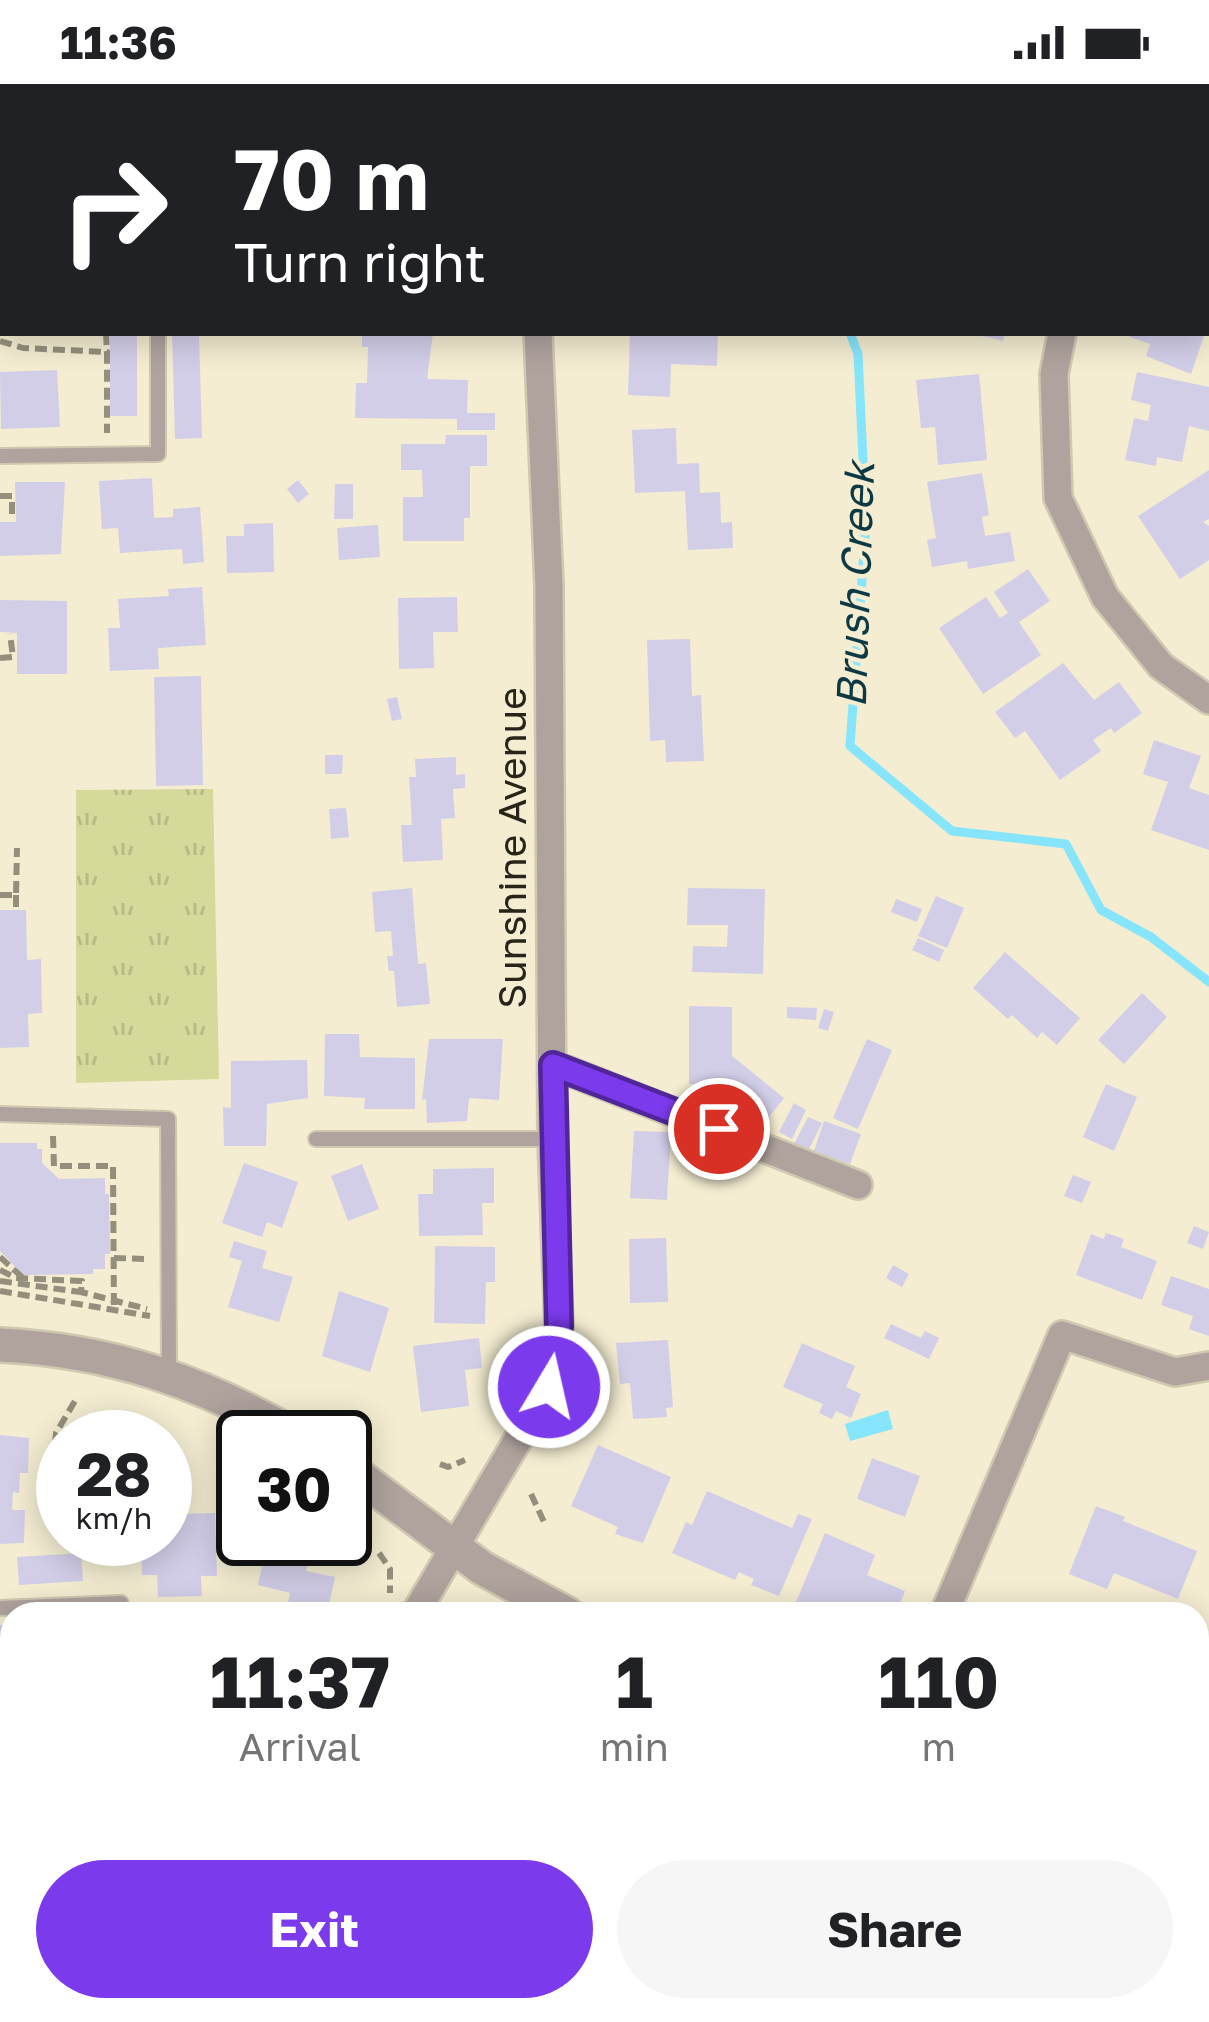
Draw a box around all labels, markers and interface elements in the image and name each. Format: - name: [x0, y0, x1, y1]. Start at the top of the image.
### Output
- text: 11:36: [60, 15, 177, 69]
- text: 70 m: [234, 128, 429, 228]
- icon: right: [36, 132, 192, 288]
- text: Turn right: [234, 229, 486, 294]
- water label: Brush Creek: [825, 457, 883, 709]
- street label: Sunshine Avenue: [488, 687, 535, 1009]
- pin: [668, 1078, 770, 1180]
- icon: arrive: [686, 1096, 752, 1162]
- position arrow: [486, 1324, 612, 1450]
- speed limit sign: 30: [216, 1410, 372, 1566]
- text: 28: [76, 1437, 151, 1509]
- text: km/h: [76, 1500, 152, 1536]
- text: 11:37: [210, 1637, 390, 1724]
- text: 1: [616, 1637, 653, 1724]
- text: 110: [878, 1637, 999, 1724]
- text: Arrival: [239, 1723, 361, 1770]
- text: min: [600, 1723, 669, 1770]
- text: m: [922, 1723, 956, 1770]
- button: Exit: [36, 1860, 593, 1998]
- button: Share: [617, 1860, 1173, 1998]

